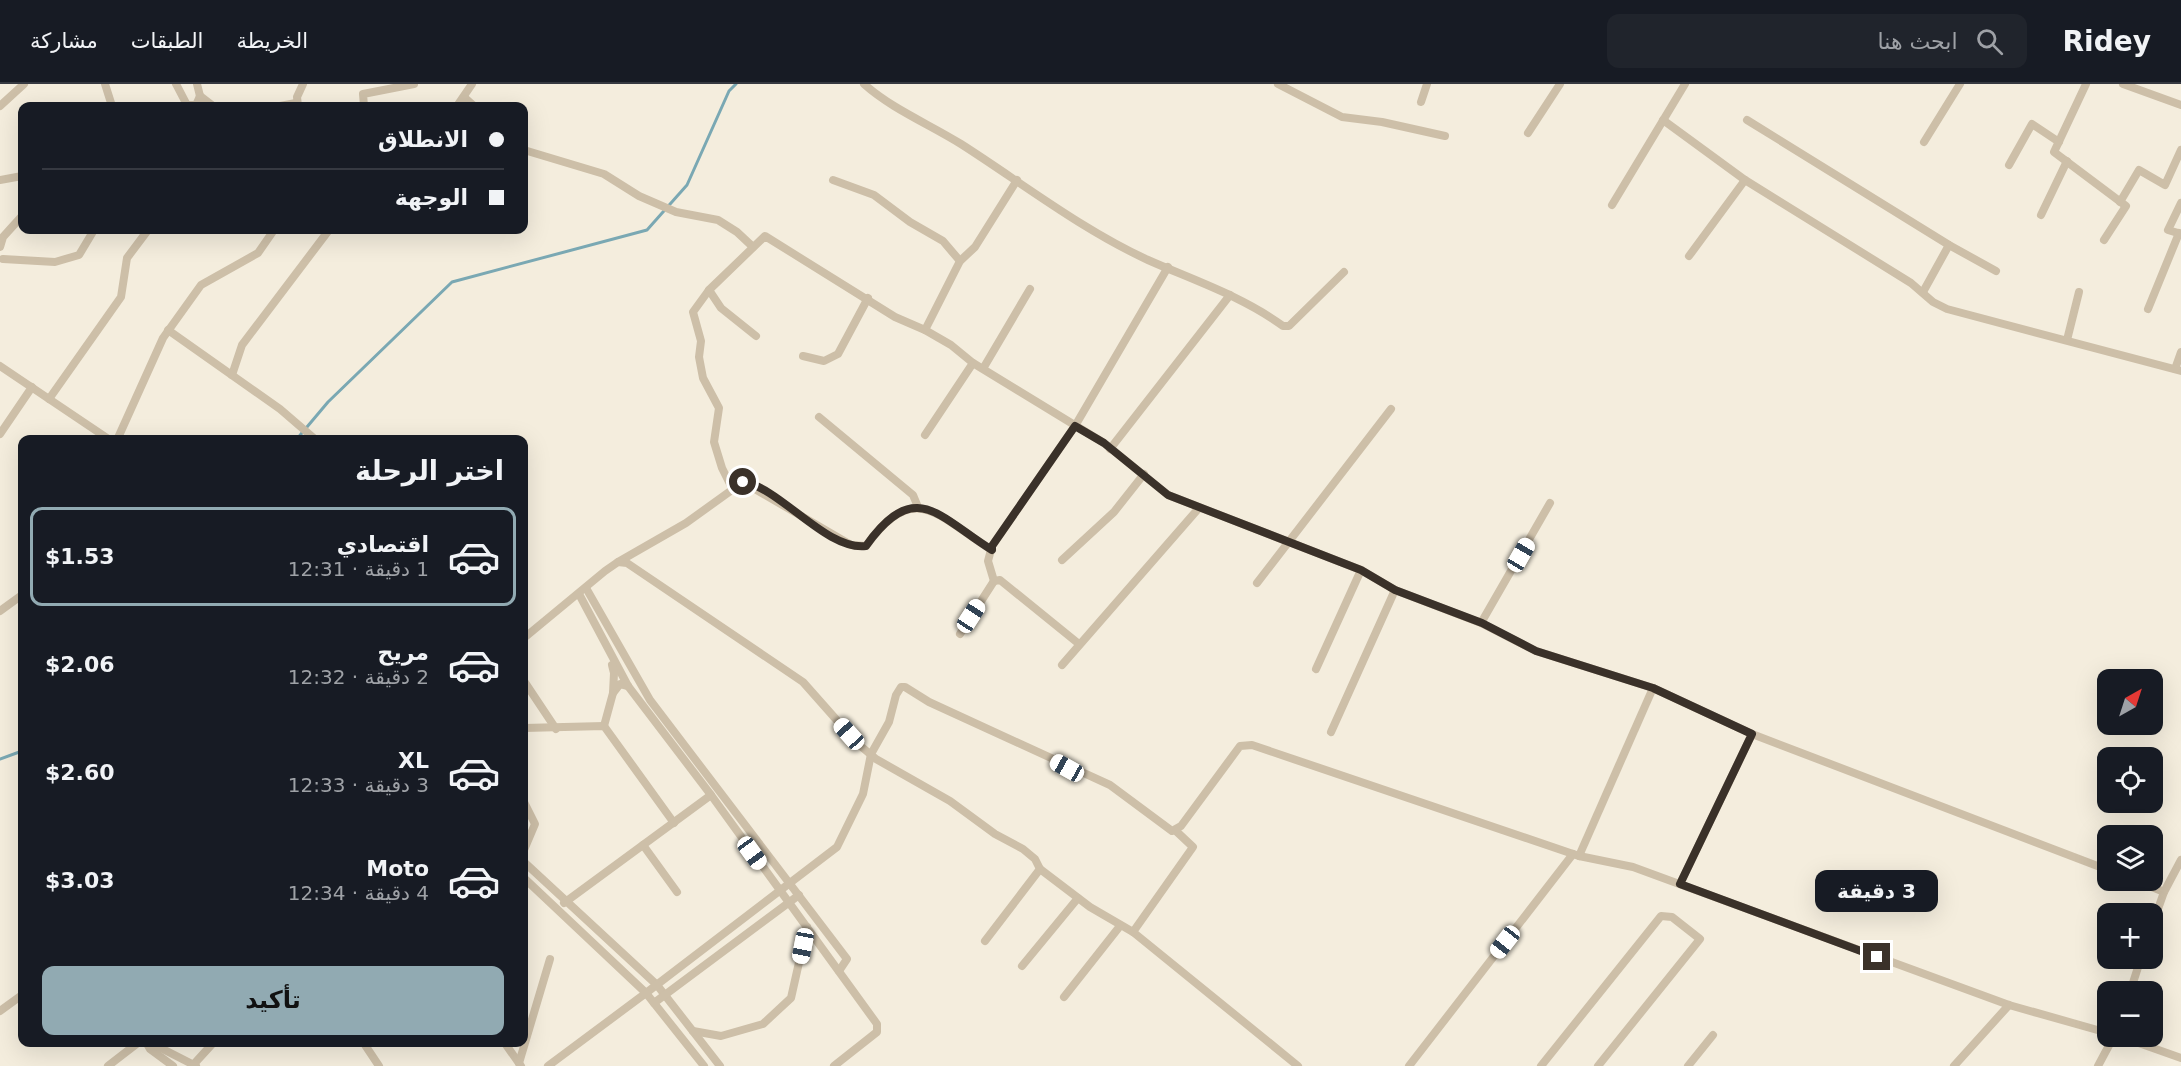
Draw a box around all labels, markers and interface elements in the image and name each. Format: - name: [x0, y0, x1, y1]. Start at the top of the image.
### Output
- search box: [1607, 14, 2027, 68]
- icon: search: [1973, 25, 2006, 58]
- text: Ridey: [2063, 25, 2151, 58]
- text: مشاركة: [30, 29, 98, 53]
- text: الطبقات: [131, 29, 203, 53]
- text: الخريطة: [236, 29, 308, 53]
- text: ابحث هنا: [1878, 29, 1958, 54]
- text: الانطلاق: [378, 127, 468, 152]
- text: الوجهة: [395, 185, 468, 210]
- text: اختر الرحلة: [355, 455, 504, 486]
- route start: [729, 468, 756, 495]
- icon: car: [447, 530, 501, 584]
- text: اقتصادي: [337, 532, 429, 557]
- car: [1504, 535, 1538, 575]
- text: $1.53: [45, 544, 115, 569]
- text: 1 دقيقة · 12:31: [288, 557, 429, 581]
- car: [954, 596, 988, 636]
- icon: car: [447, 638, 501, 692]
- text: مريح: [378, 640, 429, 665]
- text: $2.06: [45, 652, 115, 677]
- text: 2 دقيقة · 12:32: [288, 665, 429, 689]
- north arrow: [2097, 669, 2163, 735]
- map controls: [2097, 669, 2163, 1047]
- car: [830, 715, 868, 753]
- icon: car: [447, 746, 501, 800]
- button: locate: [2097, 747, 2163, 813]
- text: XL: [398, 748, 429, 773]
- car: [1047, 751, 1087, 785]
- text: $2.60: [45, 760, 115, 785]
- text: 3 دقيقة · 12:33: [288, 773, 429, 797]
- button: layers: [2097, 825, 2163, 891]
- car: [734, 833, 770, 873]
- icon: car: [447, 854, 501, 908]
- text: Moto: [366, 856, 429, 881]
- text: $3.03: [45, 868, 115, 893]
- callout: 3 دقيقة: [1816, 870, 1938, 912]
- text: 3 دقيقة: [1837, 879, 1916, 903]
- text: 4 دقيقة · 12:34: [288, 881, 429, 905]
- button: +: [2097, 903, 2163, 969]
- car: [1487, 922, 1523, 962]
- car: [791, 927, 815, 965]
- route end: [1863, 943, 1890, 970]
- button: تأكيد: [42, 966, 504, 1035]
- button: −: [2097, 981, 2163, 1047]

